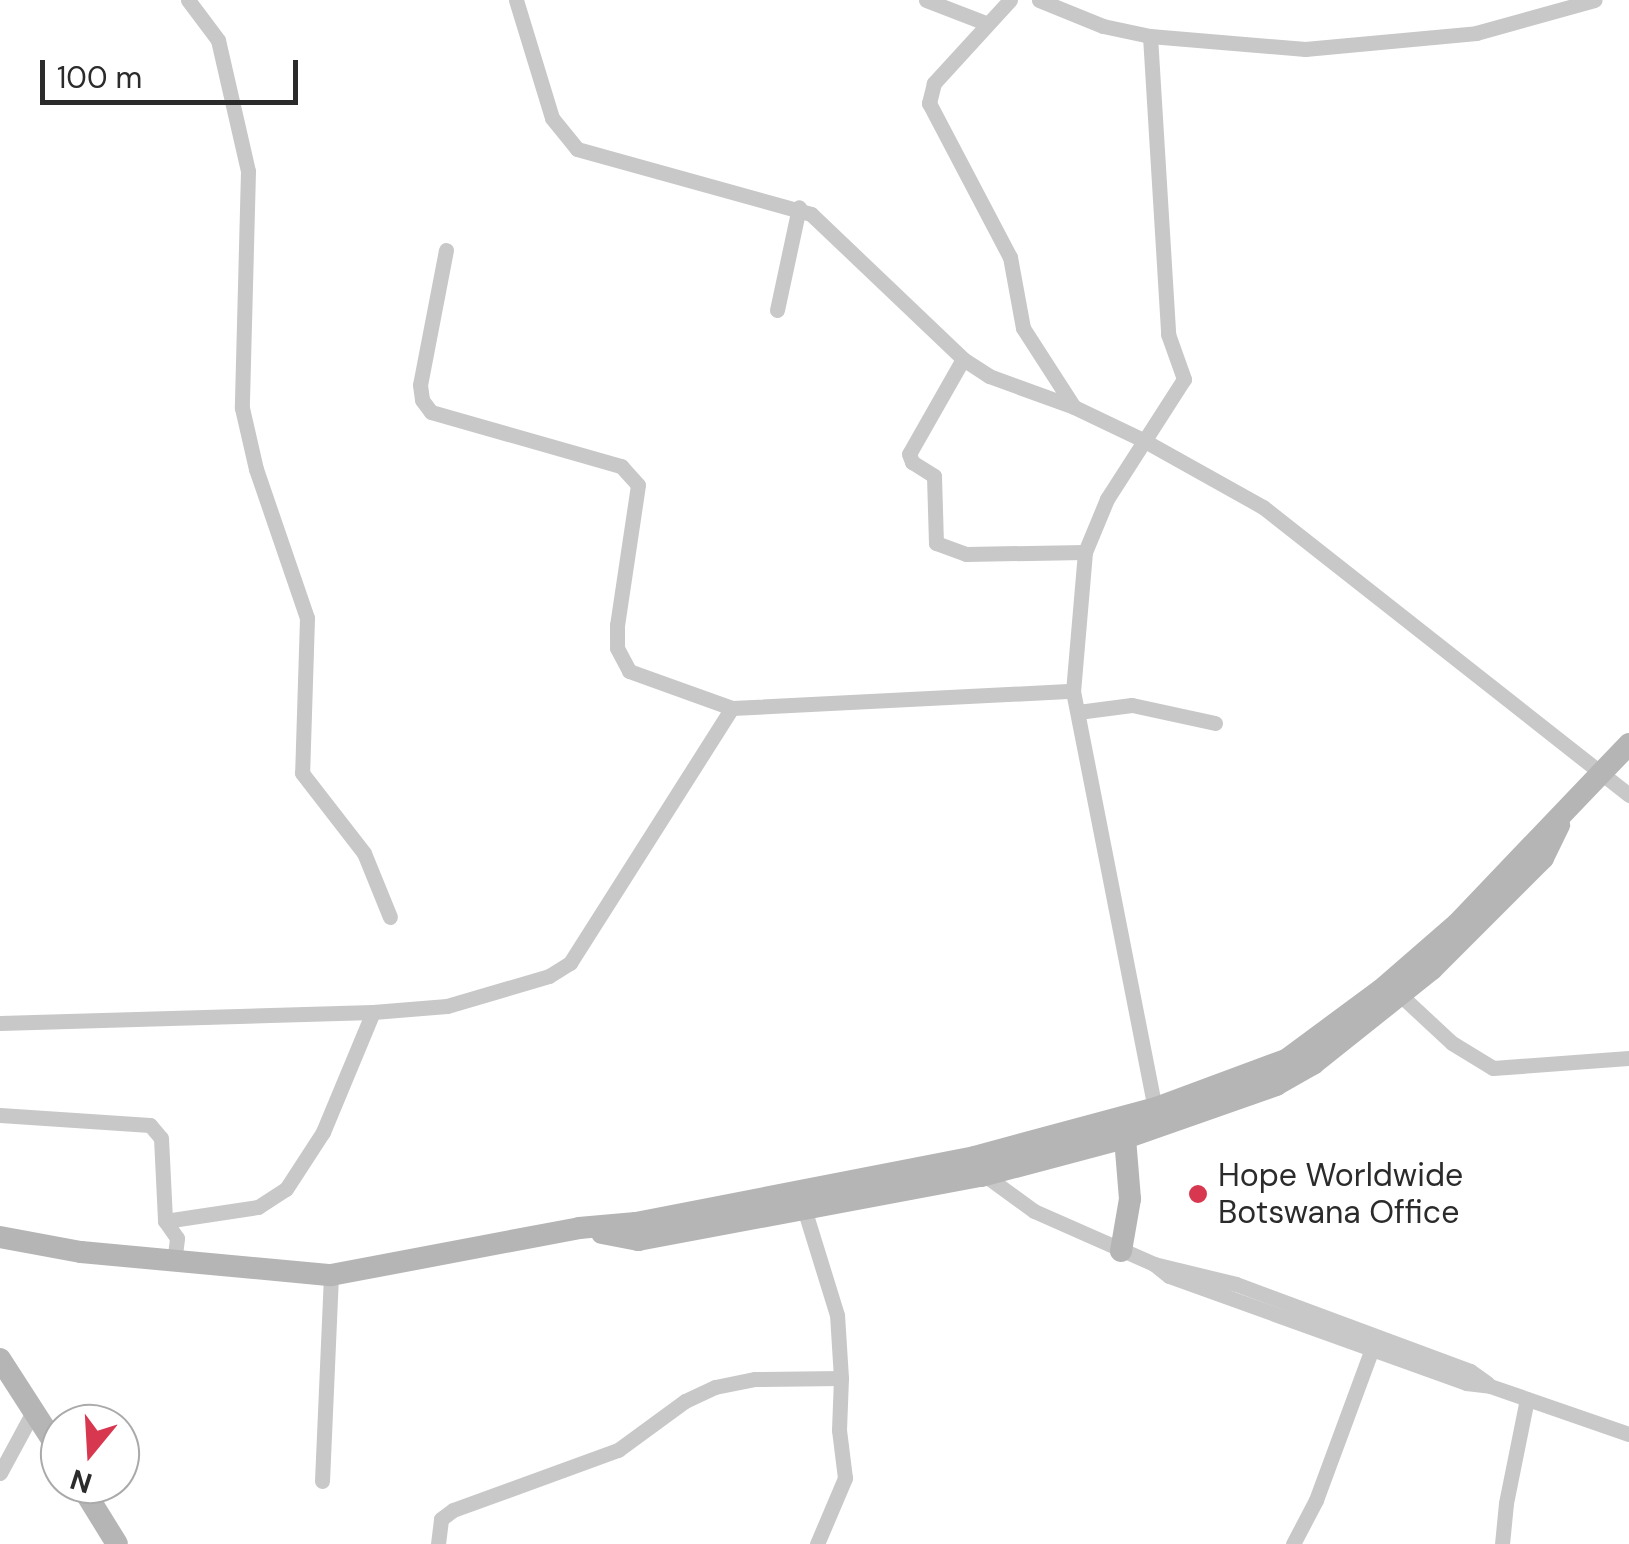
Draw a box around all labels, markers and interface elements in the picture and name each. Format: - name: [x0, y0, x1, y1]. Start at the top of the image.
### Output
- scale bar: [45, 40, 302, 102]
- text: 100 m: [57, 58, 142, 97]
- place label: Hope Worldwide Botswana Office: [1218, 1157, 1463, 1232]
- marker: Hope Worldwide Botswana Office: [1187, 1183, 1209, 1205]
- north arrow: [40, 1404, 140, 1504]
- text: N: [66, 1460, 97, 1502]

